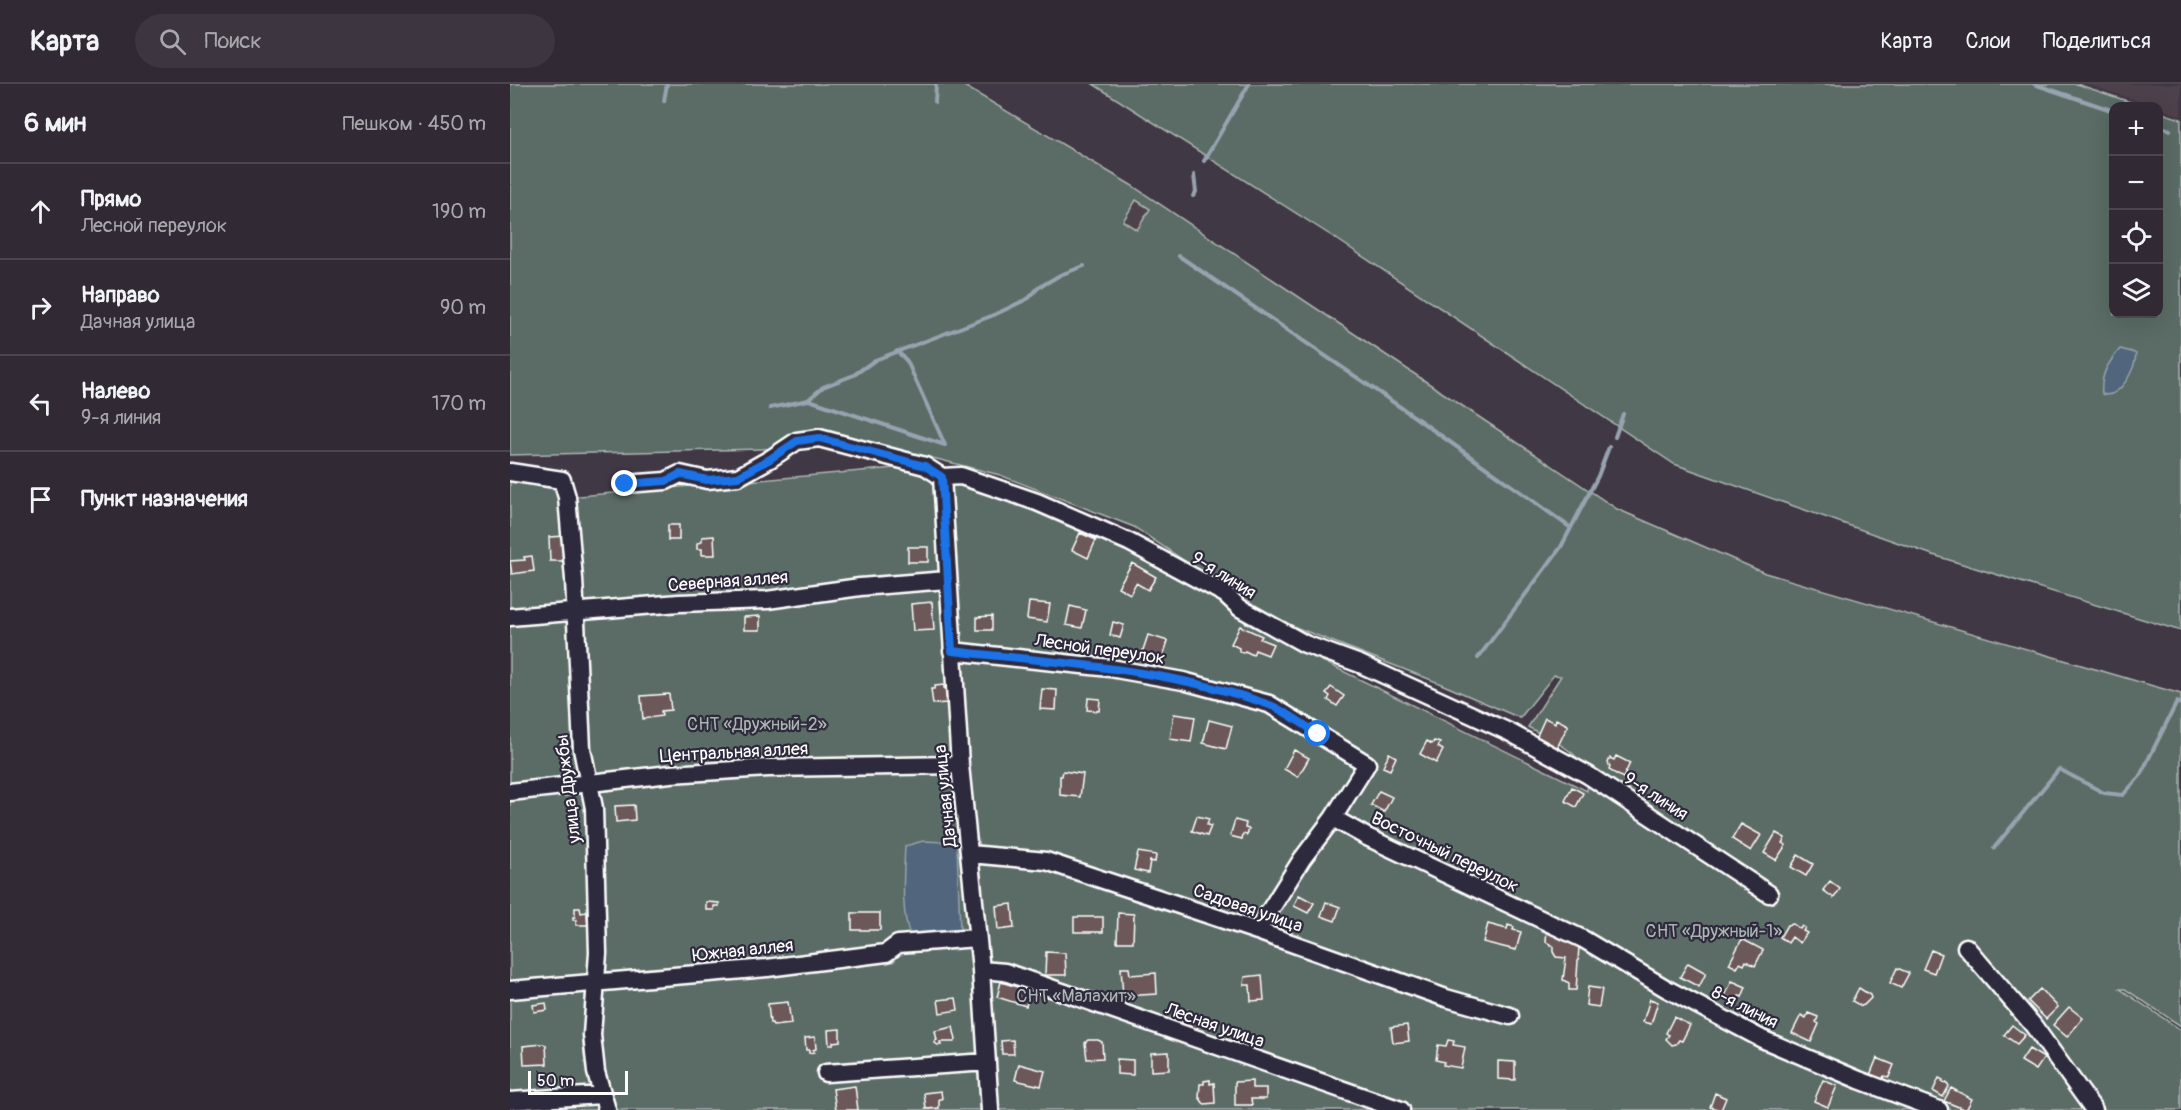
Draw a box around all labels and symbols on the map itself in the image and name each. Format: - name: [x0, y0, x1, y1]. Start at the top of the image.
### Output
- route end: [611, 470, 637, 496]
- street label: 9-я линия: [1187, 547, 1260, 604]
- street label: Северная аллея: [667, 566, 789, 597]
- street label: Лесной переулок: [1032, 629, 1167, 670]
- park label: СНТ «Дружный-2»: [687, 713, 827, 736]
- route start: [1304, 720, 1330, 746]
- street label: улица Дружбы: [550, 733, 587, 845]
- street label: Центральная аллея: [659, 737, 809, 768]
- street label: Дачная улица: [929, 744, 962, 849]
- street label: 9-я линия: [1619, 767, 1692, 826]
- street label: Восточный переулок: [1367, 807, 1522, 898]
- street label: Садовая улица: [1190, 879, 1306, 938]
- park label: СНТ «Дружный-1»: [1646, 920, 1782, 943]
- street label: Южная аллея: [691, 934, 795, 967]
- street label: 8-я линия: [1707, 981, 1782, 1034]
- park label: СНТ «Малахит»: [1016, 985, 1136, 1008]
- street label: Лесная улица: [1161, 997, 1267, 1053]
- scale bar: [528, 1068, 628, 1096]

